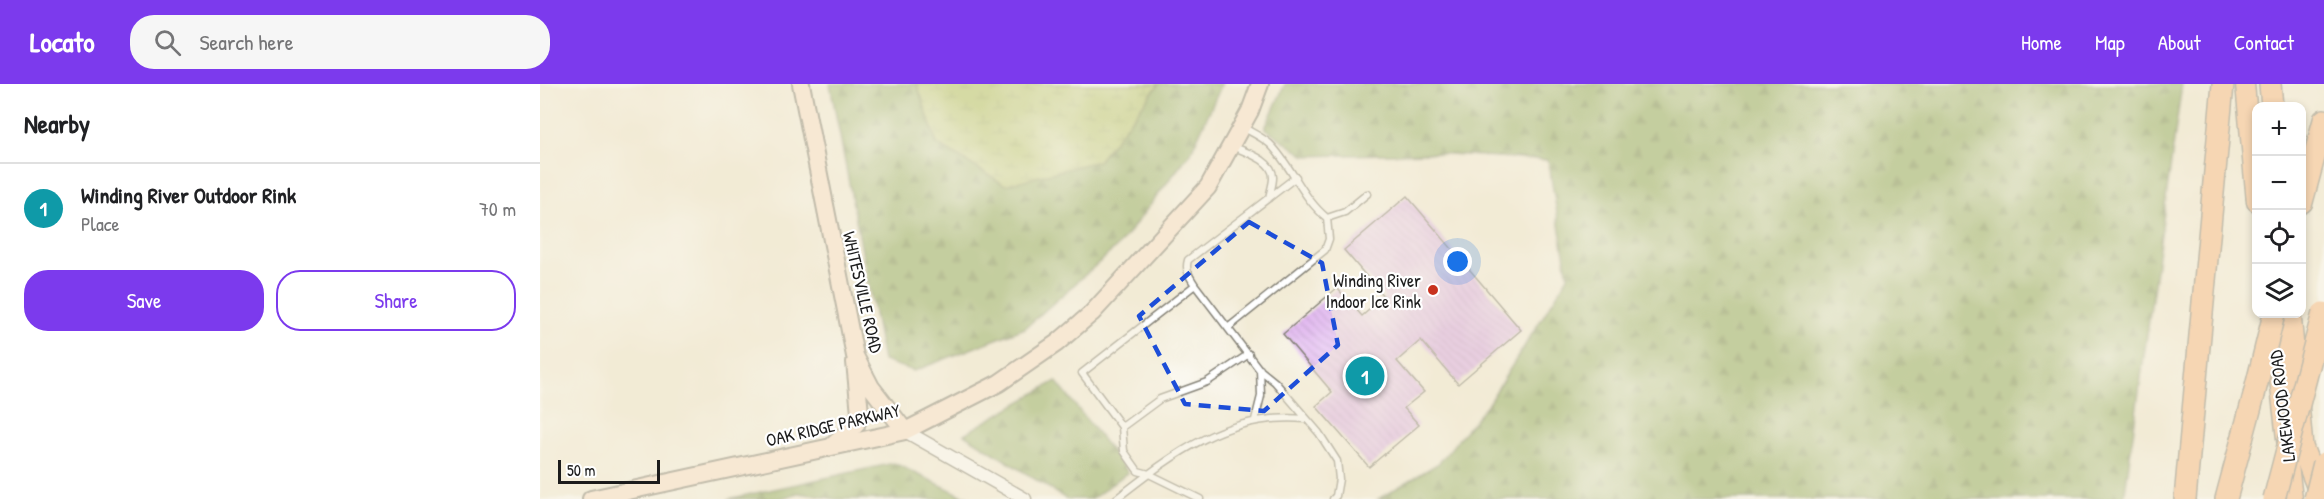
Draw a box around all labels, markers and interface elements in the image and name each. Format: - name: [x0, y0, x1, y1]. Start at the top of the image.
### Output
- search box: [130, 15, 550, 69]
- text: Locato: [30, 23, 94, 61]
- icon: search: [151, 26, 184, 59]
- text: Search here: [199, 27, 293, 57]
- text: Home: [2021, 28, 2062, 57]
- text: Map: [2095, 28, 2125, 57]
- text: About: [2158, 28, 2201, 57]
- text: Contact: [2234, 28, 2294, 57]
- map controls: [2252, 102, 2306, 318]
- button: +: [2252, 102, 2306, 156]
- text: Nearby: [24, 106, 90, 141]
- button: −: [2252, 156, 2306, 210]
- text: Winding River Outdoor Rink: [81, 180, 296, 210]
- text: 1: [40, 195, 47, 222]
- text: 70 m: [479, 195, 516, 222]
- text: Place: [81, 210, 120, 237]
- button: locate: [2252, 210, 2306, 264]
- street label: WHITESVILLE ROAD: [837, 229, 889, 356]
- your location: [1443, 247, 1472, 276]
- button: layers: [2252, 264, 2306, 318]
- place label: Winding River Indoor Ice Rink: [1326, 268, 1422, 314]
- button: Save: [24, 270, 264, 331]
- button: Share: [276, 270, 516, 331]
- marker: Winding River Indoor Ice Rink: [1426, 283, 1440, 297]
- street label: LAKEWOOD ROAD: [2263, 348, 2301, 463]
- pin: 1: [1346, 354, 1384, 398]
- street label: OAK RIDGE PARKWAY: [763, 397, 903, 453]
- scale bar: [558, 457, 660, 484]
- text: 50 m: [567, 459, 596, 481]

